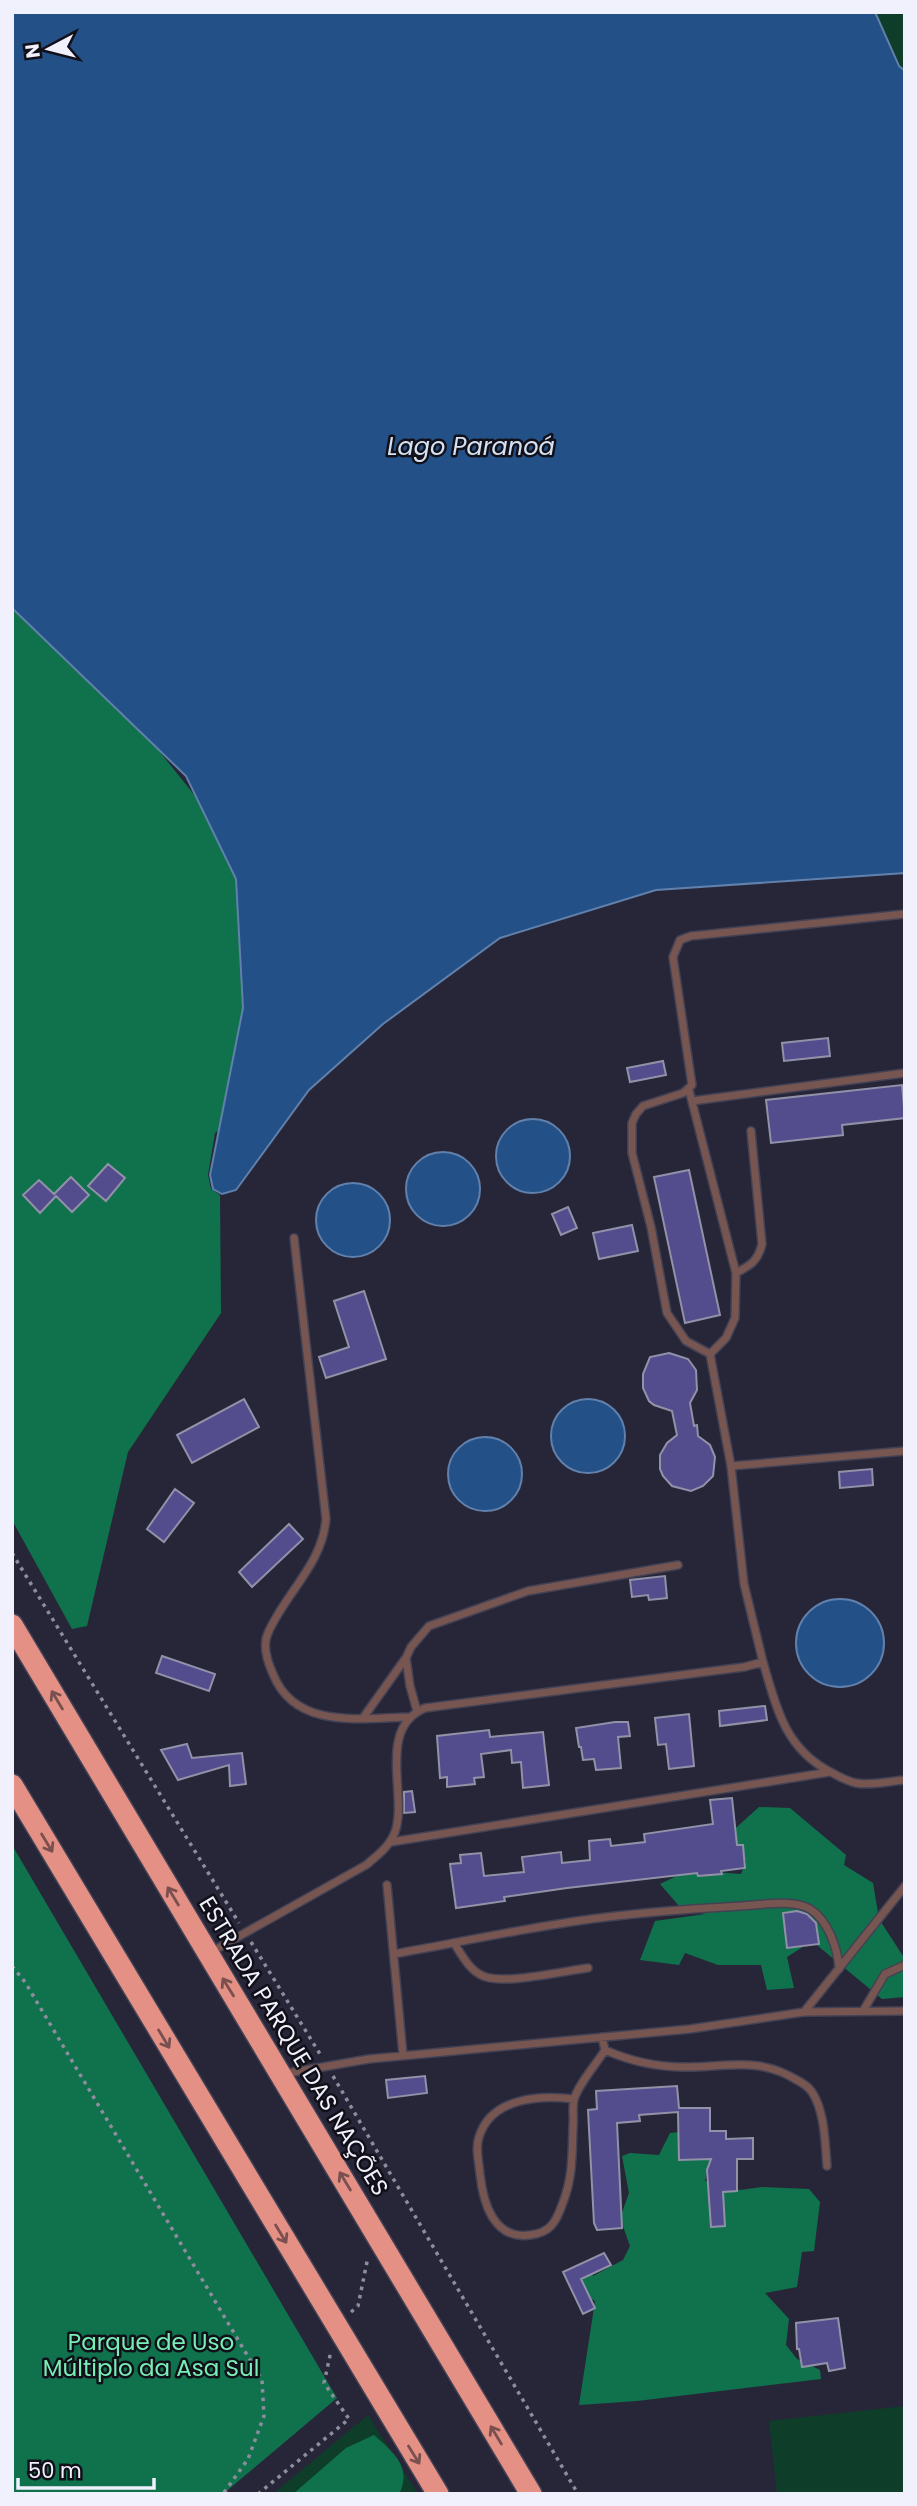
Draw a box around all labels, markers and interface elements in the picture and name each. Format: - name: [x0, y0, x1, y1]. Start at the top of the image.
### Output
- north arrow: [14, 14, 84, 84]
- text: N: [18, 42, 47, 60]
- water label: Lago Paranoá: [387, 430, 555, 463]
- one-way arrow: [50, 1690, 64, 1710]
- one-way arrow: [40, 1833, 54, 1853]
- one-way arrow: [166, 1886, 180, 1906]
- street label: ESTRADA PARQUE DAS NAÇÕES: [192, 1890, 396, 2202]
- one-way arrow: [220, 1977, 234, 1997]
- one-way arrow: [157, 2028, 171, 2048]
- one-way arrow: [338, 2172, 352, 2192]
- one-way arrow: [273, 2224, 288, 2243]
- park label: Parque de Uso Múltiplo da Asa Sul: [43, 2326, 259, 2384]
- one-way arrow: [488, 2426, 502, 2446]
- one-way arrow: [407, 2444, 421, 2464]
- scale bar: [18, 2446, 154, 2490]
- text: 50 m: [28, 2456, 82, 2485]

